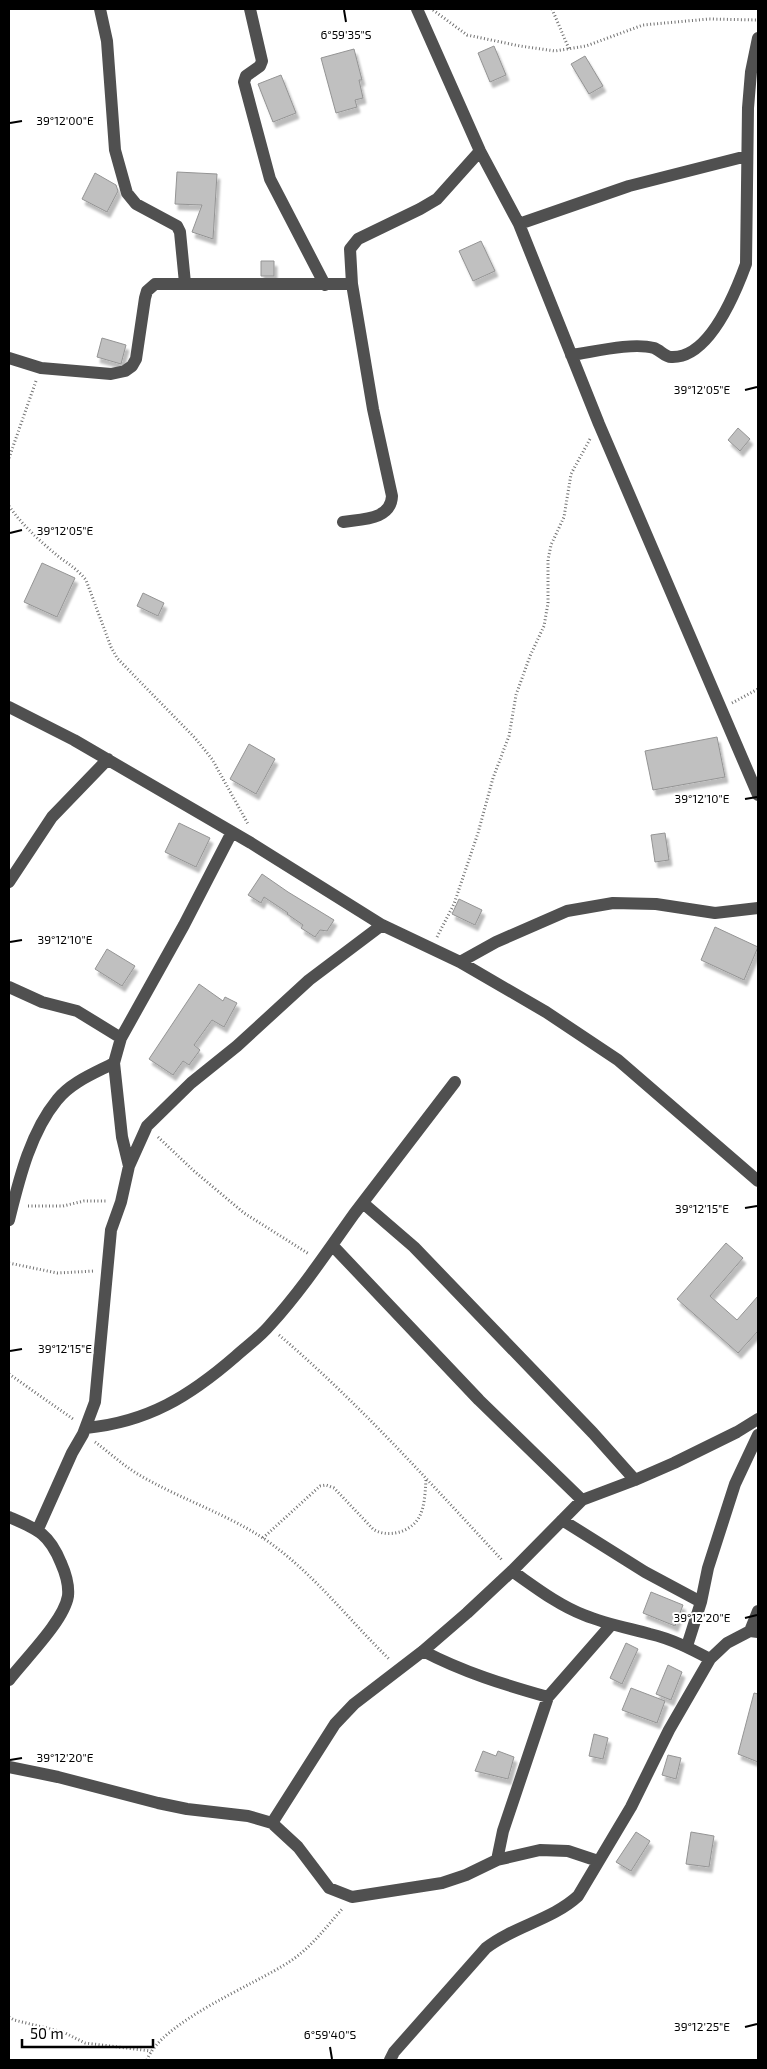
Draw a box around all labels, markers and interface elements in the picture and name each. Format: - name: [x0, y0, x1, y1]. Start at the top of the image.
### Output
- text: 6°59'35"S: [320, 27, 372, 41]
- text: 39°12'00"E: [36, 113, 94, 127]
- text: 39°12'05"E: [674, 382, 731, 396]
- text: 39°12'05"E: [37, 523, 94, 537]
- text: 39°12'10"E: [675, 791, 730, 805]
- text: 39°12'10"E: [38, 932, 93, 946]
- text: 39°12'15"E: [675, 1201, 729, 1215]
- text: 39°12'15"E: [38, 1341, 92, 1355]
- text: 39°12'20"E: [674, 1610, 731, 1624]
- text: 39°12'20"E: [37, 1750, 94, 1764]
- scale bar: [22, 2016, 154, 2048]
- text: 39°12'25"E: [674, 2019, 730, 2033]
- text: 50 m: [30, 2024, 64, 2042]
- text: 6°59'40"S: [304, 2027, 356, 2041]

